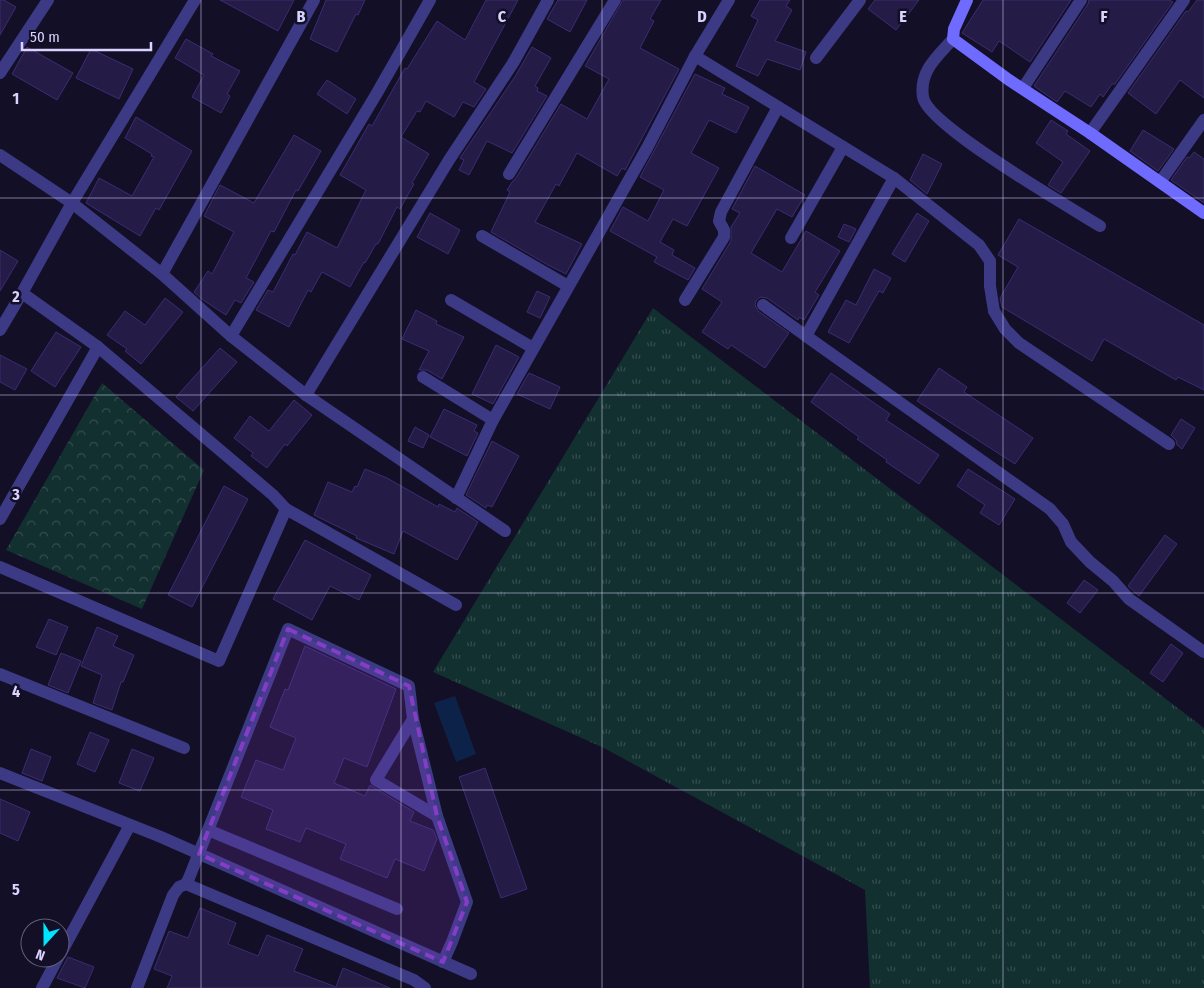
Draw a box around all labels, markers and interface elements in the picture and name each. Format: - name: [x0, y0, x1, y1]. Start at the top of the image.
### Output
- text: B: [297, 7, 306, 26]
- text: C: [498, 7, 507, 26]
- text: D: [697, 7, 707, 26]
- text: E: [899, 7, 907, 26]
- text: F: [1100, 7, 1108, 26]
- scale bar: [22, 20, 151, 52]
- text: 50 m: [30, 28, 60, 46]
- text: 1: [13, 89, 19, 108]
- text: 2: [11, 287, 20, 306]
- text: 3: [11, 485, 20, 504]
- text: 4: [12, 682, 20, 701]
- text: 5: [12, 880, 20, 899]
- north arrow: [20, 918, 70, 968]
- text: N: [34, 945, 47, 964]

